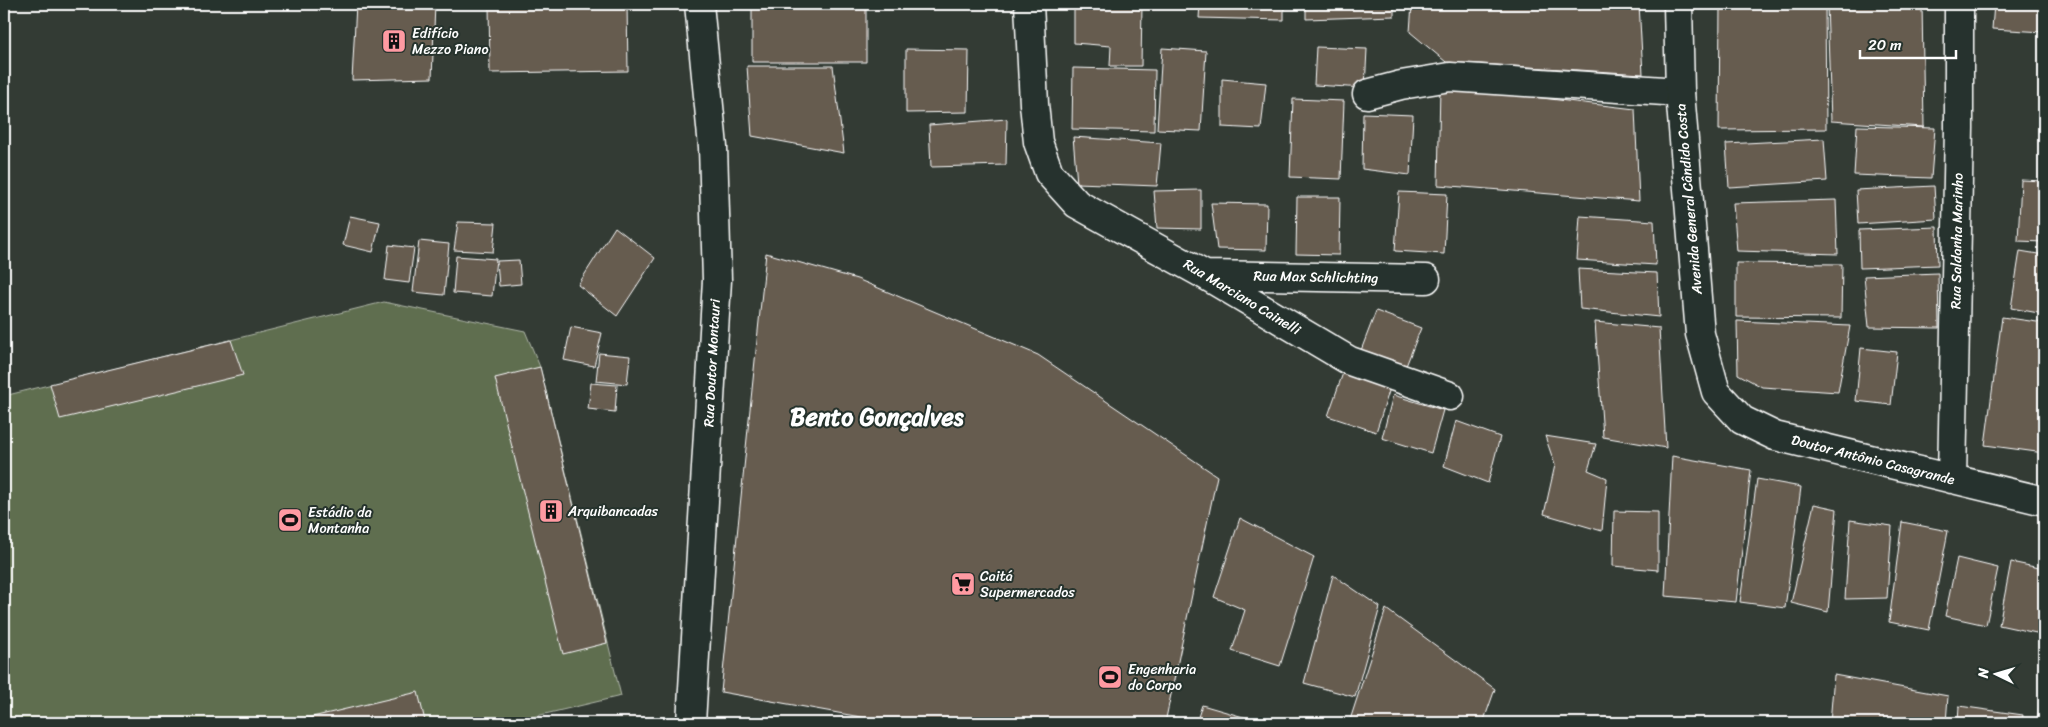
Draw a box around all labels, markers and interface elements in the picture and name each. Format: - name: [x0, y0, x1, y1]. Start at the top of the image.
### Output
- place label: Edifício Mezzo Piano: [412, 21, 489, 62]
- building icon: Edifício Mezzo Piano: [381, 28, 407, 54]
- scale bar: [1860, 28, 1957, 60]
- text: 20 m: [1868, 32, 1902, 58]
- street label: Avenida General Cândido Costa: [1668, 103, 1710, 296]
- street label: Rua Saldanha Marinho: [1943, 172, 1971, 310]
- street label: Rua Marciano Cainelli: [1178, 252, 1307, 343]
- street label: Rua Max Schlichting: [1253, 263, 1379, 291]
- street label: Rua Doutor Montauri: [696, 297, 728, 428]
- district label: Bento Gonçalves: [790, 396, 965, 438]
- street label: Doutor Antônio Casagrande: [1789, 428, 1958, 492]
- building icon: Arquibancadas: [538, 498, 564, 524]
- place label: Arquibancadas: [567, 499, 659, 524]
- place label: Estádio da Montanha: [308, 500, 372, 541]
- sports icon: Estádio da Montanha: [277, 507, 303, 533]
- place label: Caitá Supermercados: [980, 564, 1075, 605]
- supermarket icon: Caitá Supermercados: [950, 571, 976, 597]
- north arrow: [1970, 650, 2020, 700]
- place label: Engenharia do Corpo: [1128, 657, 1196, 698]
- sports icon: Engenharia do Corpo: [1097, 664, 1123, 690]
- text: N: [1971, 667, 1996, 680]

